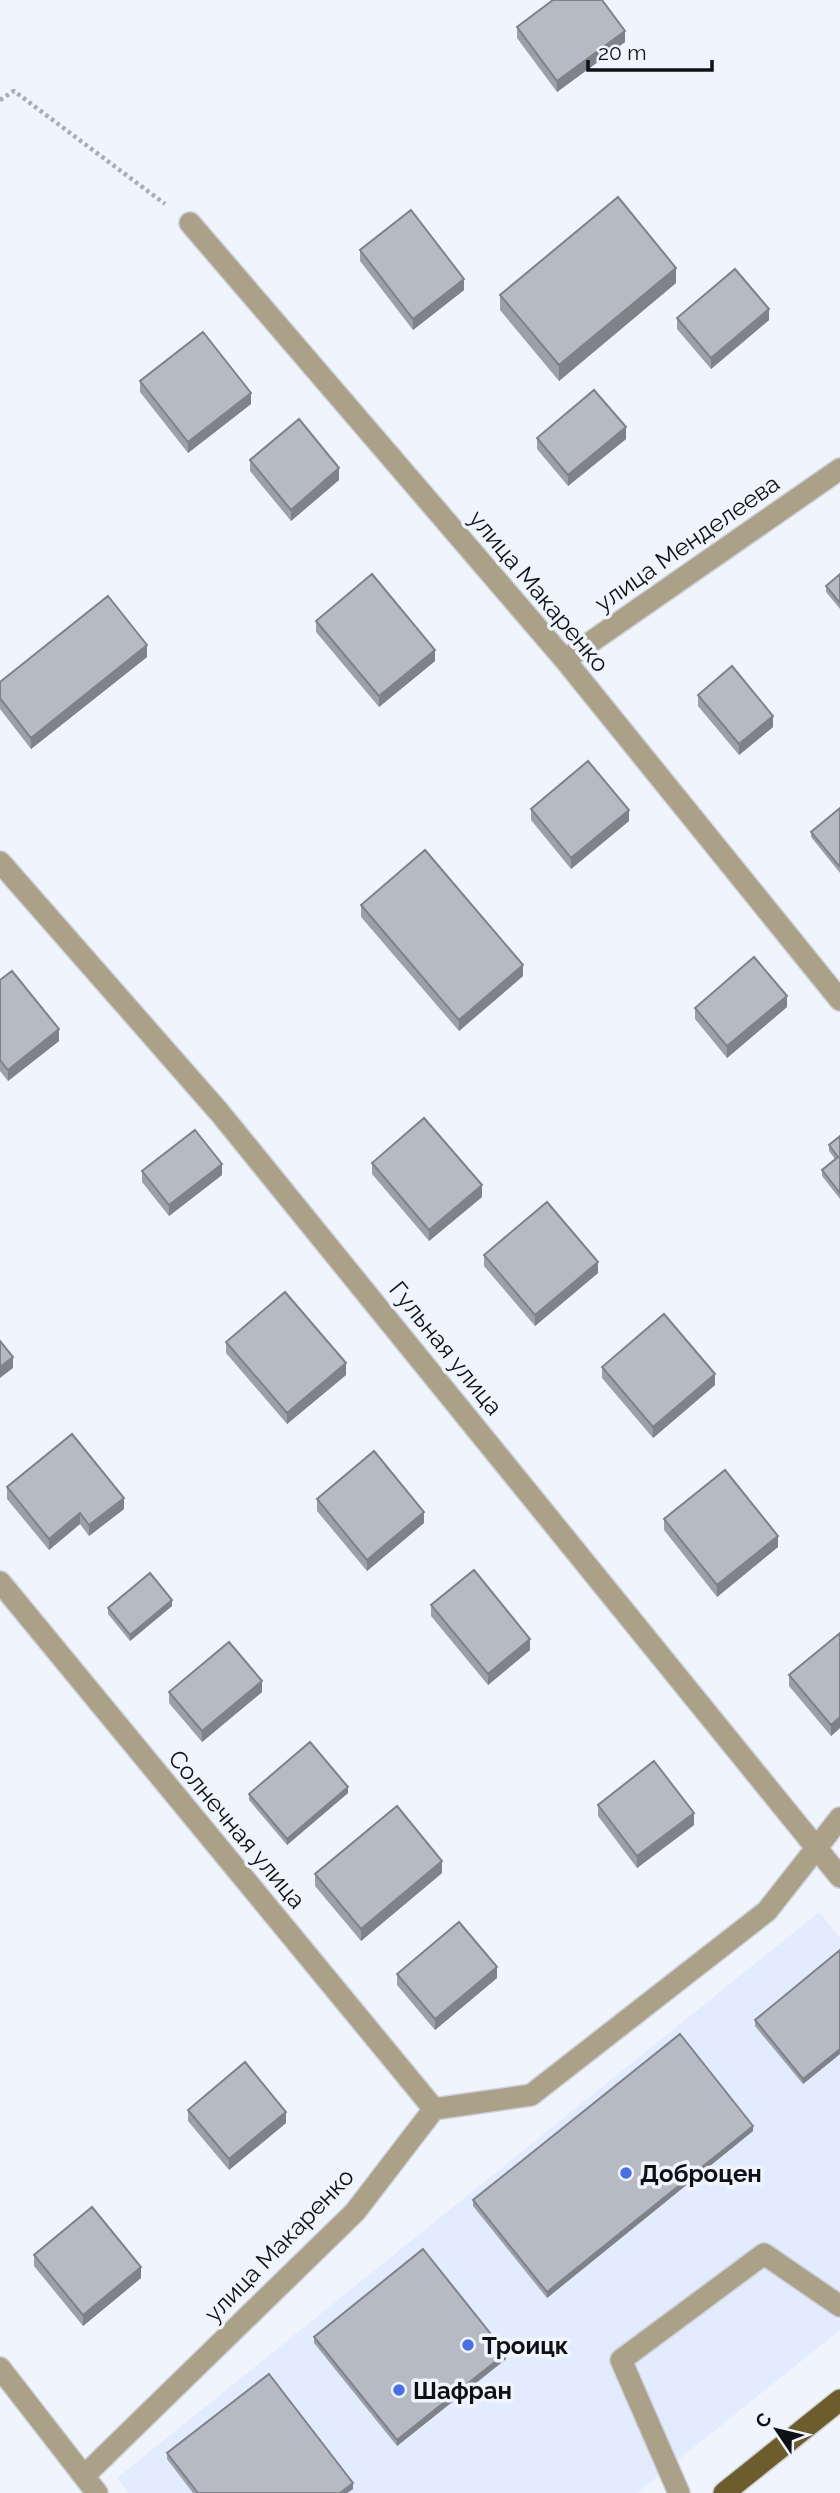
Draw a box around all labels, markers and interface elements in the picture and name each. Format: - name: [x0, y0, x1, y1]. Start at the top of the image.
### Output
- scale bar: [588, 28, 712, 72]
- text: 20 m: [598, 40, 646, 65]
- street label: улица Менделеева: [589, 468, 785, 618]
- street label: улица Макаренко: [463, 504, 615, 678]
- street label: Гульная улица: [383, 1275, 509, 1421]
- street label: Солнечная улица: [162, 1744, 312, 1914]
- place label: Доброцен: [640, 2159, 762, 2188]
- street label: улица Макаренко: [198, 2162, 360, 2328]
- marker: Доброцен: [618, 2165, 634, 2181]
- place label: Троицк: [482, 2331, 569, 2360]
- marker: Троицк: [460, 2337, 476, 2353]
- place label: Шафран: [413, 2376, 512, 2405]
- marker: Шафран: [391, 2382, 407, 2398]
- north arrow: [742, 2395, 812, 2465]
- text: С: [750, 2409, 776, 2432]

